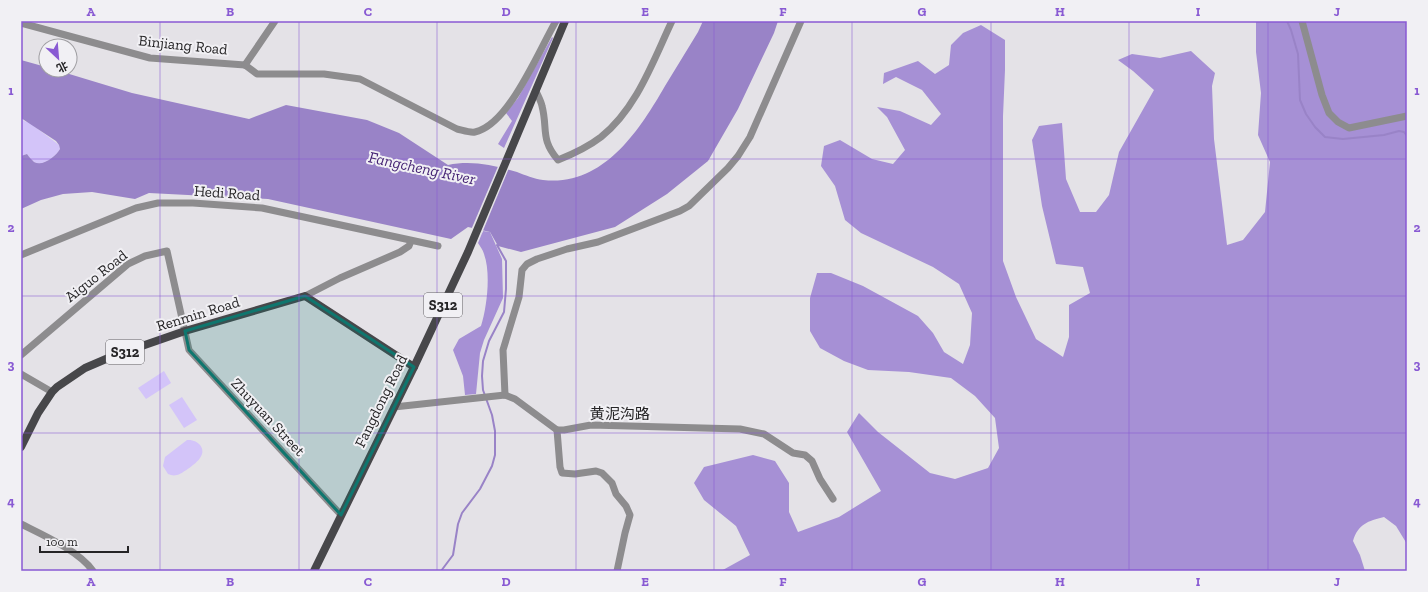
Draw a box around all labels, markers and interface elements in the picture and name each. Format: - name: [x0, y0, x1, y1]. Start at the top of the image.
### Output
- text: A: [87, 4, 96, 19]
- text: B: [226, 4, 234, 19]
- text: C: [364, 4, 372, 19]
- text: D: [501, 4, 511, 19]
- text: E: [641, 4, 649, 19]
- text: F: [779, 4, 787, 19]
- text: G: [918, 4, 927, 19]
- text: H: [1055, 4, 1065, 19]
- text: I: [1196, 4, 1201, 19]
- text: J: [1334, 4, 1340, 19]
- street label: Binjiang Road: [138, 31, 229, 59]
- north arrow: [38, 38, 78, 78]
- text: 北: [54, 58, 70, 75]
- text: 1: [8, 83, 14, 98]
- text: 1: [1414, 83, 1420, 98]
- water label: Fangcheng River: [367, 147, 478, 189]
- street label: Hedi Road: [193, 182, 261, 204]
- text: 2: [8, 220, 15, 235]
- text: 2: [1414, 220, 1421, 235]
- street label: Aiguo Road: [61, 246, 131, 306]
- street label: Renmin Road: [154, 293, 243, 335]
- road number: S312: [424, 293, 462, 317]
- road number: S312: [106, 340, 144, 364]
- street label: Fangdong Road: [351, 351, 411, 450]
- text: 3: [8, 357, 15, 372]
- text: 3: [1414, 357, 1421, 372]
- street label: Zhuyuan Street: [227, 374, 309, 460]
- street label: 黄泥沟路: [590, 405, 650, 423]
- text: 4: [7, 494, 15, 509]
- text: 4: [1413, 494, 1421, 509]
- scale bar: [40, 528, 128, 554]
- text: 100 m: [46, 535, 78, 549]
- text: A: [87, 574, 96, 589]
- text: B: [226, 574, 234, 589]
- text: C: [364, 574, 372, 589]
- text: D: [501, 574, 511, 589]
- text: E: [641, 574, 649, 589]
- text: F: [779, 574, 787, 589]
- text: G: [918, 574, 927, 589]
- text: H: [1055, 574, 1065, 589]
- text: I: [1196, 574, 1201, 589]
- text: J: [1334, 574, 1340, 589]

